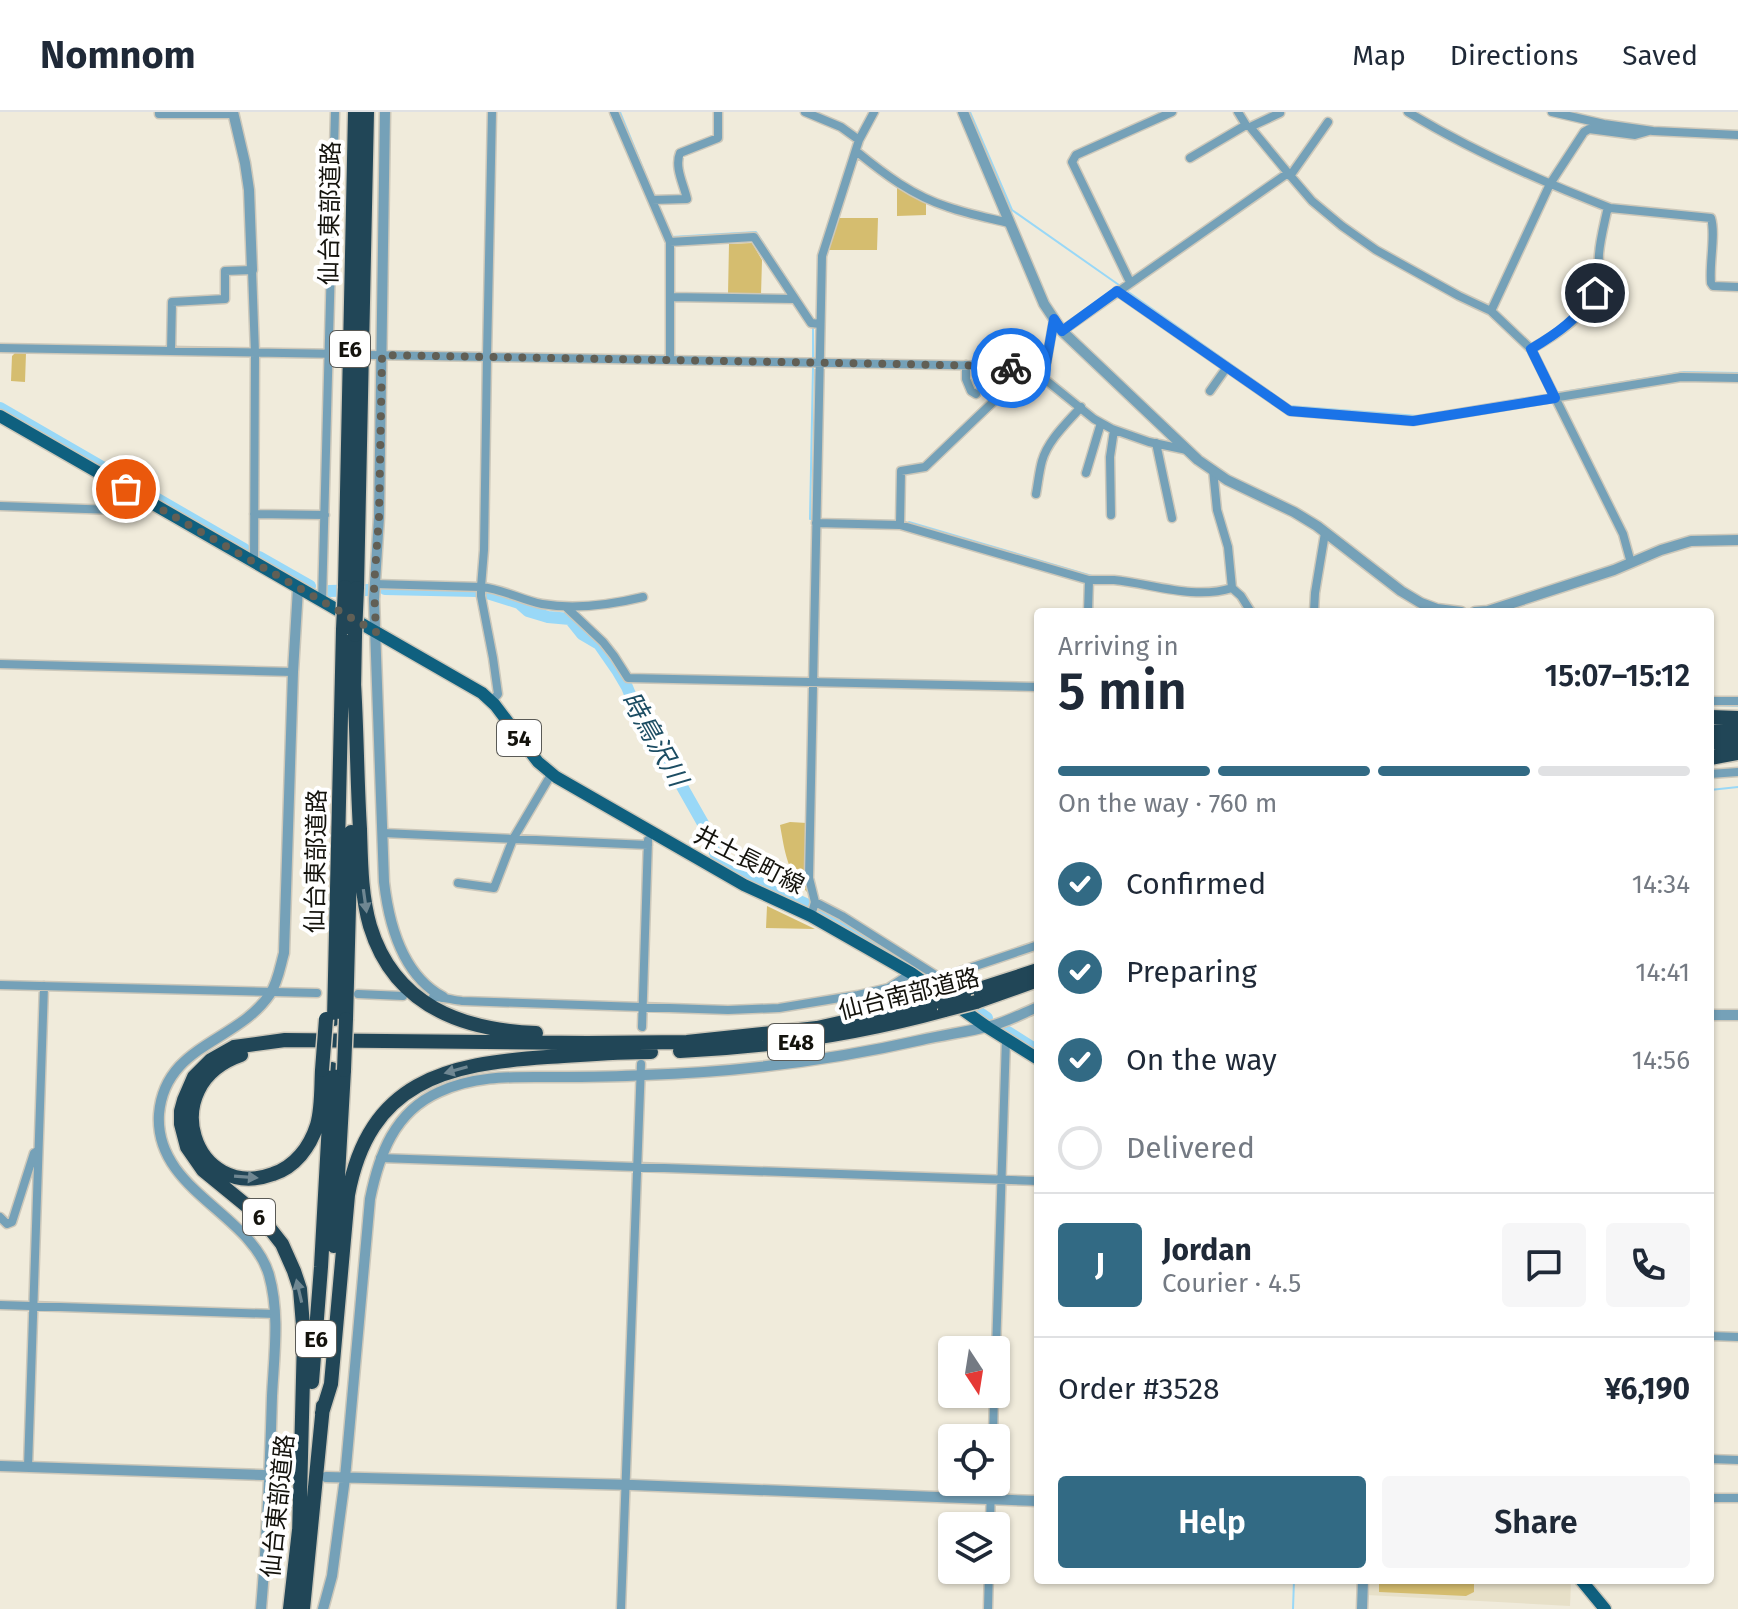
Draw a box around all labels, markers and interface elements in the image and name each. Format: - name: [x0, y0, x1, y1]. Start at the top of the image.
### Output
- text: Nomnom: [40, 32, 196, 78]
- text: Map: [1352, 39, 1406, 72]
- text: Directions: [1450, 39, 1578, 72]
- text: Saved: [1622, 39, 1698, 72]
- street label: 仙台東部道路: [315, 141, 345, 285]
- pin: [1561, 259, 1629, 327]
- icon: home: [1573, 271, 1617, 315]
- courier: [971, 328, 1051, 408]
- road number: E6: [330, 331, 370, 367]
- icon: bike: [989, 346, 1033, 390]
- pin: [92, 455, 160, 523]
- icon: bag: [104, 467, 148, 511]
- text: Arriving in: [1058, 631, 1179, 662]
- text: 15:07–15:12: [1545, 658, 1690, 694]
- text: 5 min: [1058, 660, 1187, 723]
- water label: 時鳥沢川: [615, 686, 695, 794]
- road number: 54: [497, 720, 541, 756]
- text: On the way · 760 m: [1058, 788, 1277, 819]
- street label: 仙台東部道路: [301, 789, 331, 933]
- street label: 井土長町線: [689, 820, 809, 900]
- icon: check: [1058, 862, 1102, 906]
- text: Confirmed: [1126, 866, 1266, 902]
- text: 14:34: [1632, 869, 1690, 900]
- one-way arrow: [359, 888, 372, 913]
- icon: check: [1058, 950, 1102, 994]
- text: Preparing: [1126, 954, 1257, 990]
- text: 14:41: [1635, 957, 1690, 988]
- street label: 仙台南部道路: [836, 963, 982, 1025]
- road number: E48: [768, 1024, 824, 1060]
- icon: check: [1058, 1038, 1102, 1082]
- text: On the way: [1126, 1042, 1277, 1078]
- text: 14:56: [1632, 1045, 1690, 1076]
- one-way arrow: [443, 1064, 468, 1076]
- text: Delivered: [1126, 1130, 1255, 1166]
- one-way arrow: [234, 1171, 259, 1184]
- road number: 6: [243, 1199, 275, 1235]
- button: chat: [1502, 1223, 1586, 1307]
- button: phone: [1606, 1223, 1690, 1307]
- text: Jordan: [1162, 1232, 1252, 1268]
- text: J: [1095, 1247, 1105, 1283]
- text: Courier · 4.5: [1162, 1268, 1301, 1299]
- one-way arrow: [292, 1278, 305, 1303]
- road number: E6: [296, 1321, 336, 1357]
- north arrow: [938, 1336, 1010, 1408]
- map controls: [938, 1336, 1010, 1584]
- text: Order #3528: [1058, 1371, 1220, 1407]
- text: ¥6,190: [1604, 1371, 1690, 1407]
- button: locate: [938, 1424, 1010, 1496]
- street label: 仙台東部道路: [257, 1433, 299, 1579]
- button: Help: [1058, 1476, 1366, 1568]
- button: Share: [1382, 1476, 1690, 1568]
- button: layers: [938, 1512, 1010, 1584]

